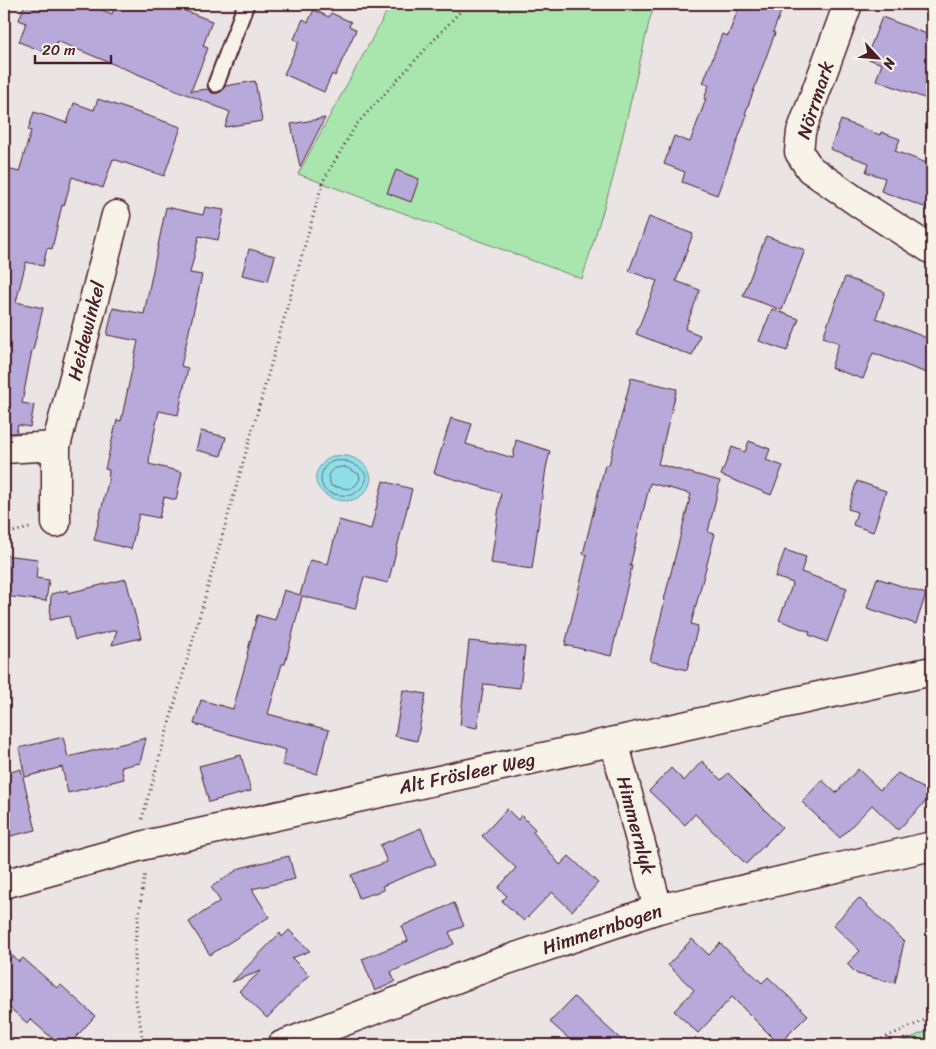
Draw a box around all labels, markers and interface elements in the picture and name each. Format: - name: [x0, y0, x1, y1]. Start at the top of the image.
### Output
- scale bar: [35, 32, 111, 64]
- north arrow: [854, 32, 904, 82]
- text: 20 m: [42, 37, 76, 63]
- text: N: [876, 53, 903, 74]
- street label: Nörrmark: [787, 57, 843, 143]
- street label: Heidewinkel: [58, 277, 114, 384]
- street label: Alt Frösleer Weg: [395, 742, 539, 804]
- street label: Himmernlyk: [607, 772, 665, 879]
- street label: Himmernbogen: [538, 894, 666, 964]

